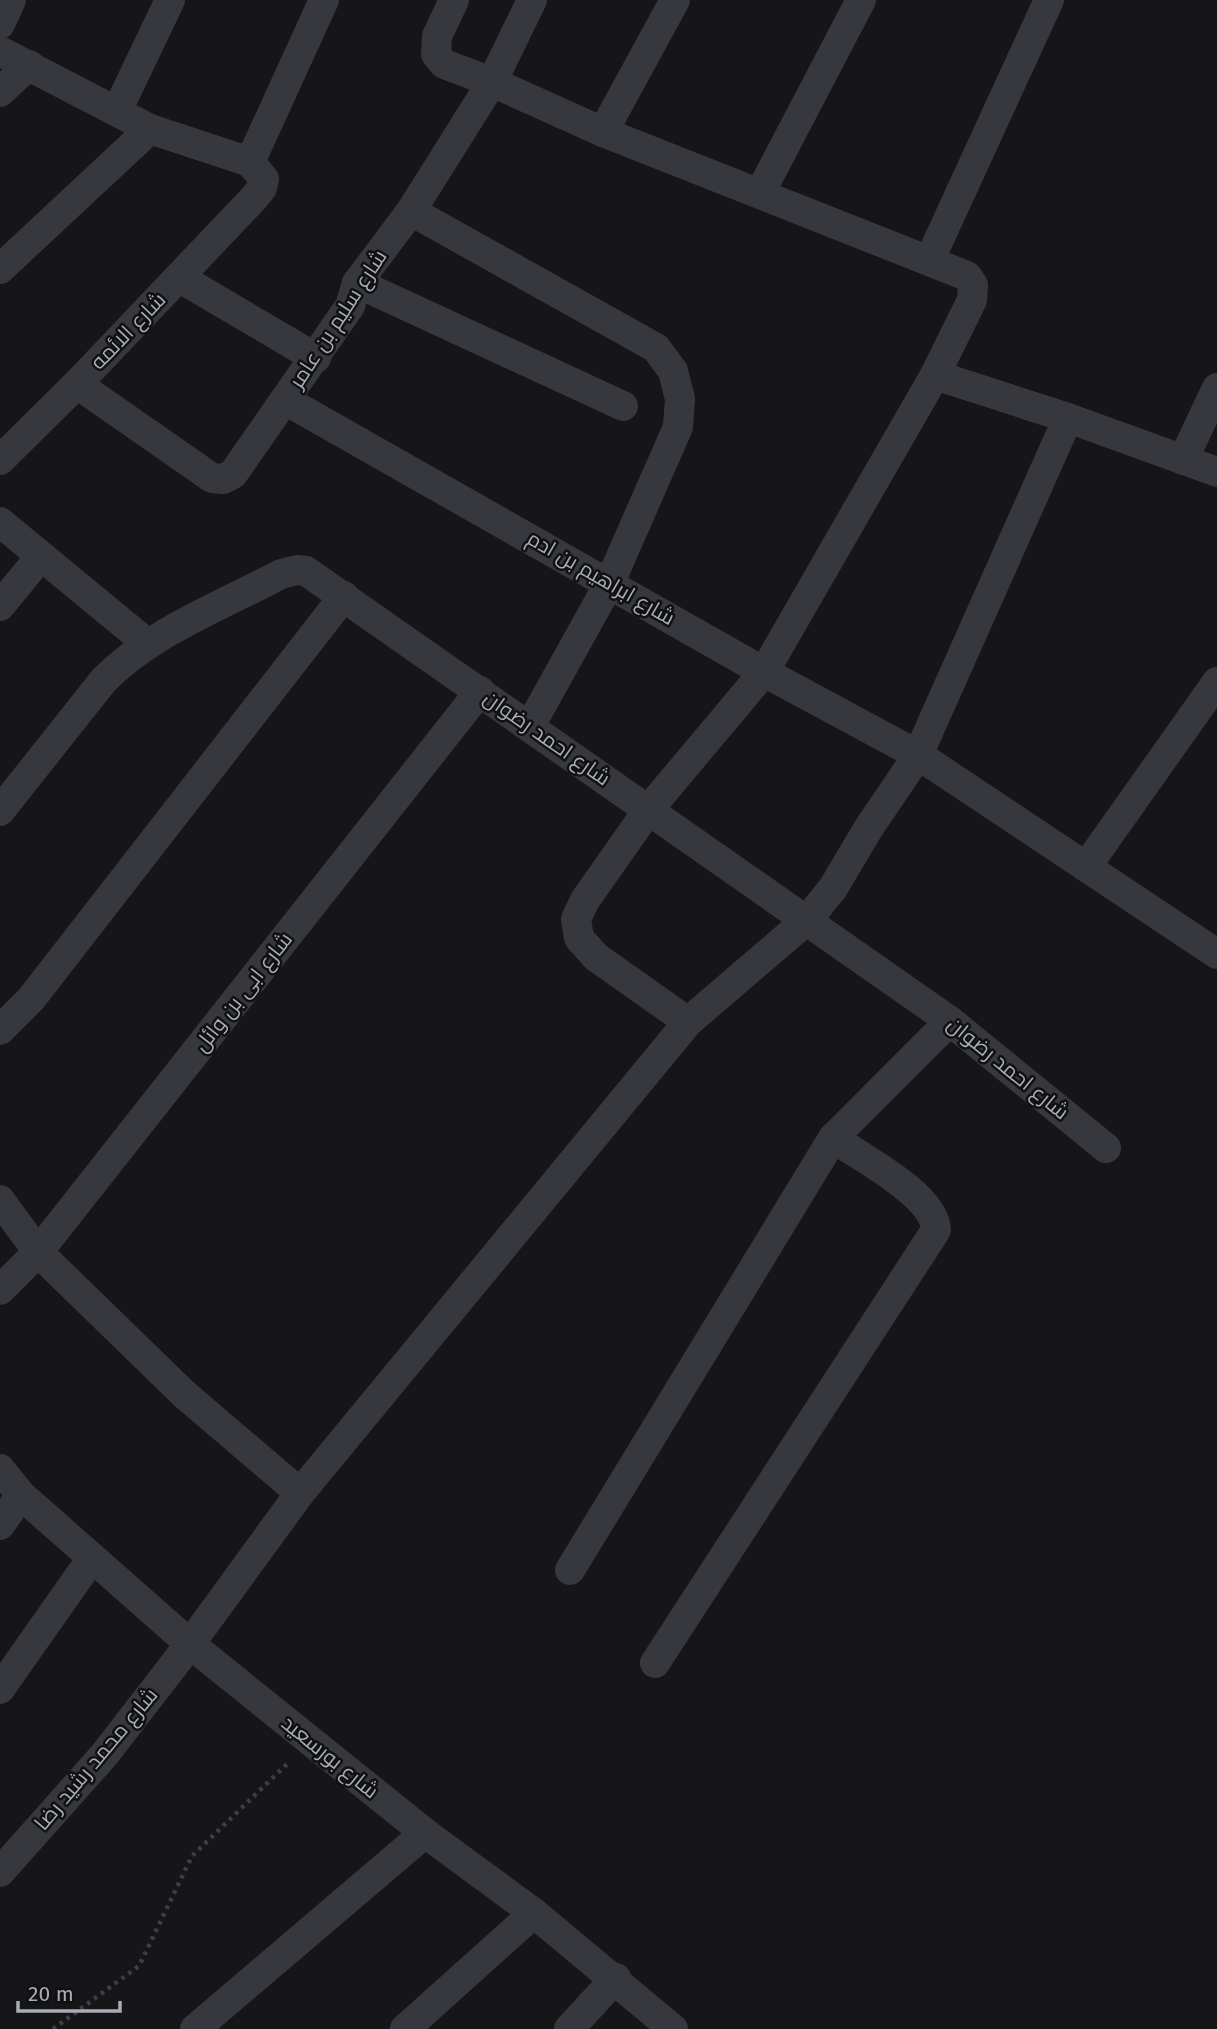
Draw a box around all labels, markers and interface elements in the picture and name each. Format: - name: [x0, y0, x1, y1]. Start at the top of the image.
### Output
- street label: شارع سليم بن عامر: [283, 245, 393, 395]
- street label: شارع الائمه: [85, 287, 172, 376]
- street label: شارع ابراهيم بن ادم: [522, 525, 680, 632]
- street label: شارع احمد رضوان: [478, 685, 616, 792]
- street label: شارع ابى بن وائل: [188, 927, 299, 1058]
- street label: شارع احمد رضوان: [941, 1011, 1074, 1126]
- street label: شارع محمد رشيد رضا: [29, 1682, 164, 1836]
- street label: شارع بورسعيد: [275, 1710, 384, 1805]
- scale bar: [18, 1969, 119, 2013]
- text: 20 m: [28, 1981, 74, 2007]

